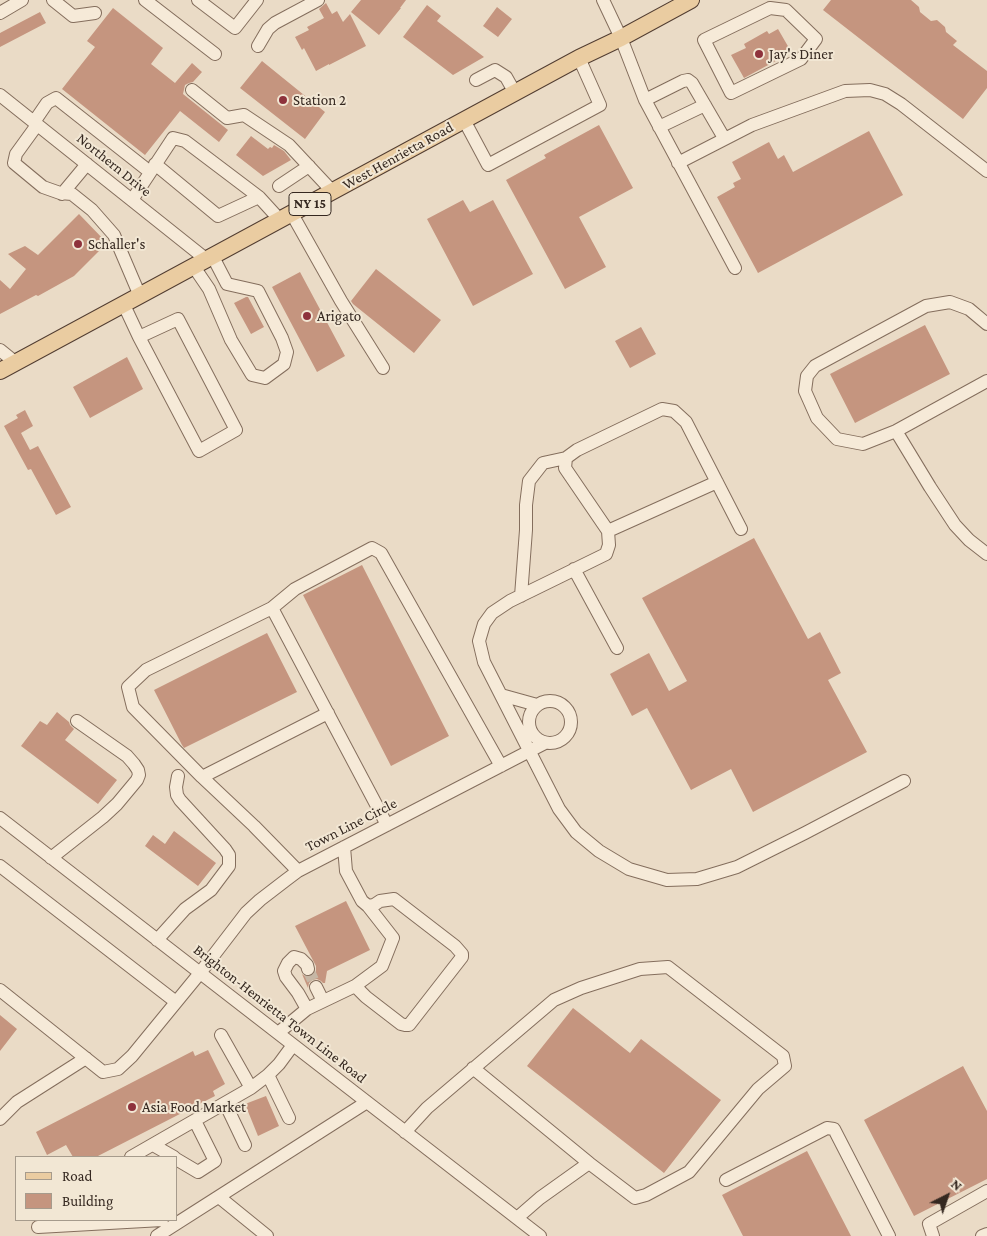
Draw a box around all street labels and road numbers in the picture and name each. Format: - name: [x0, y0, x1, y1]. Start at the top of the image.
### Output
- street label: West Henrietta Road: [340, 118, 456, 194]
- street label: Northern Drive: [73, 129, 155, 201]
- road number: NY 15: [289, 192, 331, 215]
- street label: Town Line Circle: [302, 794, 400, 856]
- street label: Brighton-Henrietta Town Line Road: [190, 941, 370, 1087]

